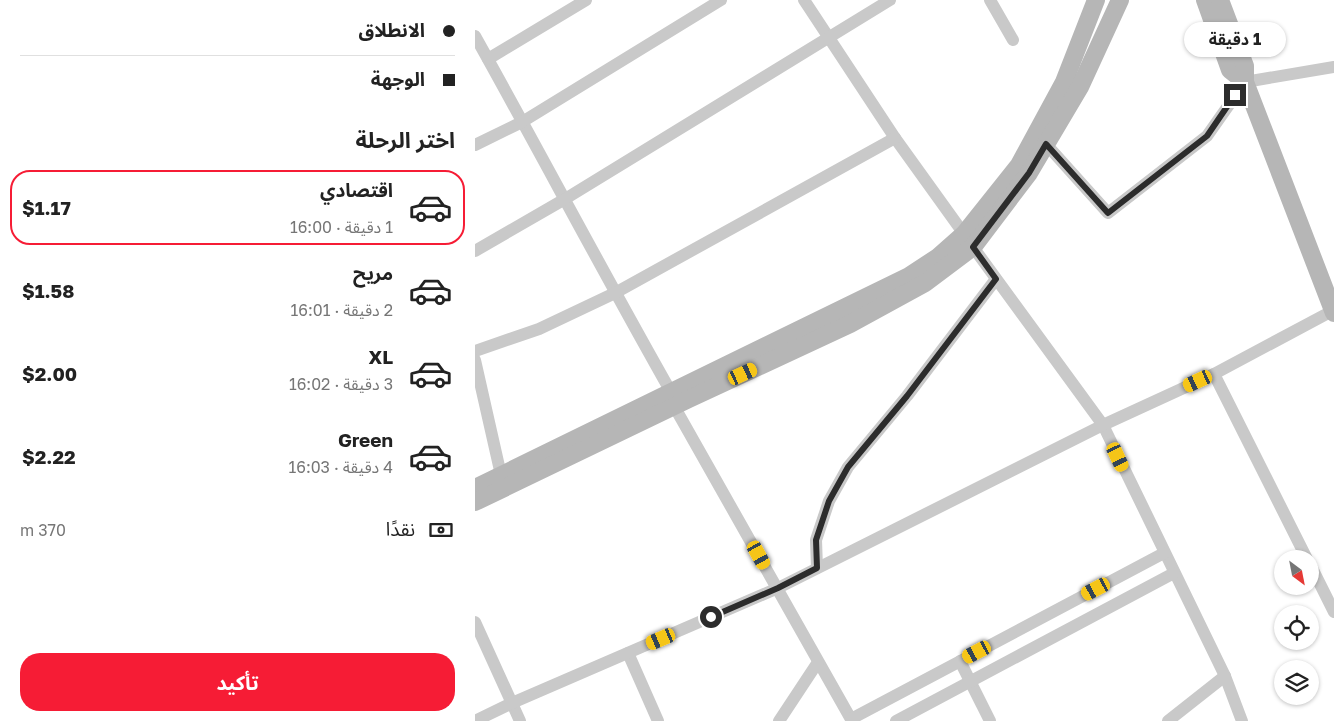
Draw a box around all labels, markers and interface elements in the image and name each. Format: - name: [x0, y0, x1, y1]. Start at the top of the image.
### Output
- text: الانطلاق: [359, 18, 425, 41]
- callout: 1 دقيقة: [1184, 22, 1286, 58]
- text: 1 دقيقة: [1209, 29, 1261, 49]
- text: الوجهة: [371, 67, 425, 90]
- route end: [1224, 84, 1246, 106]
- text: اختر الرحلة: [356, 126, 455, 153]
- text: اقتصادي: [320, 178, 393, 201]
- icon: car: [408, 185, 453, 230]
- text: $1.17: [22, 196, 71, 219]
- text: 1 دقيقة · 16:00: [290, 217, 393, 237]
- text: مريح: [353, 261, 393, 284]
- icon: car: [408, 268, 453, 313]
- text: $1.58: [22, 279, 74, 302]
- text: 2 دقيقة · 16:01: [291, 300, 393, 320]
- text: XL: [368, 345, 393, 368]
- icon: car: [408, 351, 453, 396]
- car: [726, 361, 759, 387]
- text: $2.00: [22, 362, 77, 385]
- car: [1181, 368, 1214, 394]
- text: 3 دقيقة · 16:02: [289, 374, 393, 394]
- text: Green: [338, 428, 393, 451]
- icon: car: [408, 434, 453, 479]
- car: [1104, 440, 1131, 474]
- text: $2.22: [22, 445, 76, 468]
- text: 4 دقيقة · 16:03: [288, 457, 393, 477]
- icon: cash: [427, 516, 455, 544]
- text: نقدًا: [386, 517, 415, 540]
- text: 370 m: [20, 520, 66, 540]
- car: [745, 538, 772, 572]
- north arrow: [1274, 550, 1319, 595]
- map controls: [1274, 550, 1319, 705]
- car: [1079, 575, 1112, 603]
- button: locate: [1274, 605, 1319, 650]
- route start: [700, 606, 722, 628]
- car: [644, 626, 677, 652]
- car: [960, 638, 993, 666]
- button: تأكيد: [20, 653, 455, 711]
- button: layers: [1274, 660, 1319, 705]

